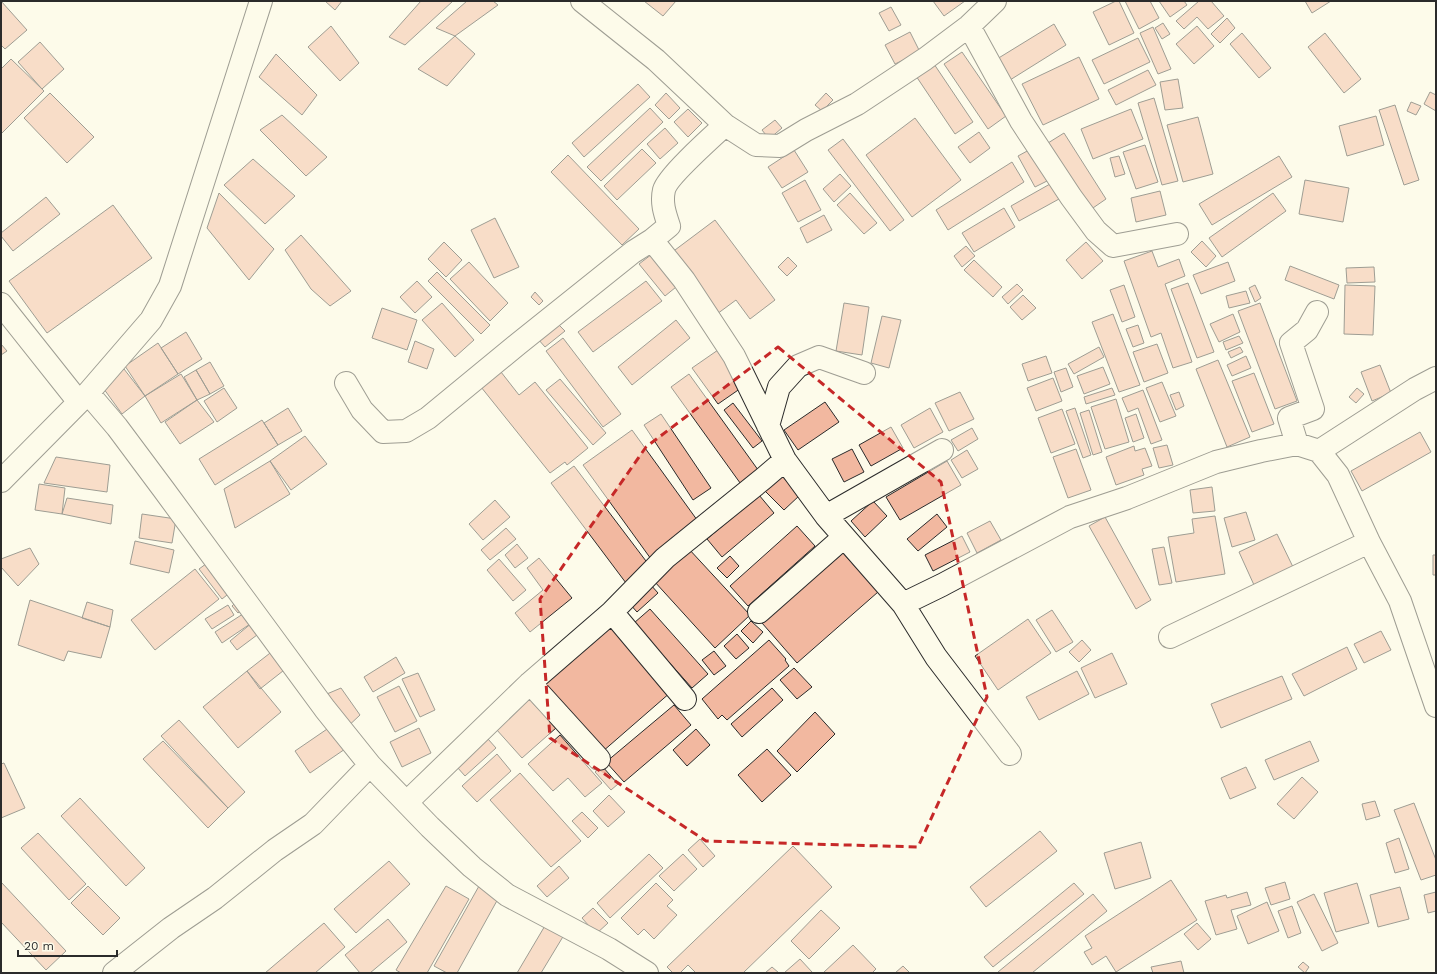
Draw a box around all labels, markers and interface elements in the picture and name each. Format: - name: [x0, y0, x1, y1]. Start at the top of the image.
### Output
- scale bar: [18, 932, 117, 958]
- text: 20 m: [24, 939, 54, 953]

